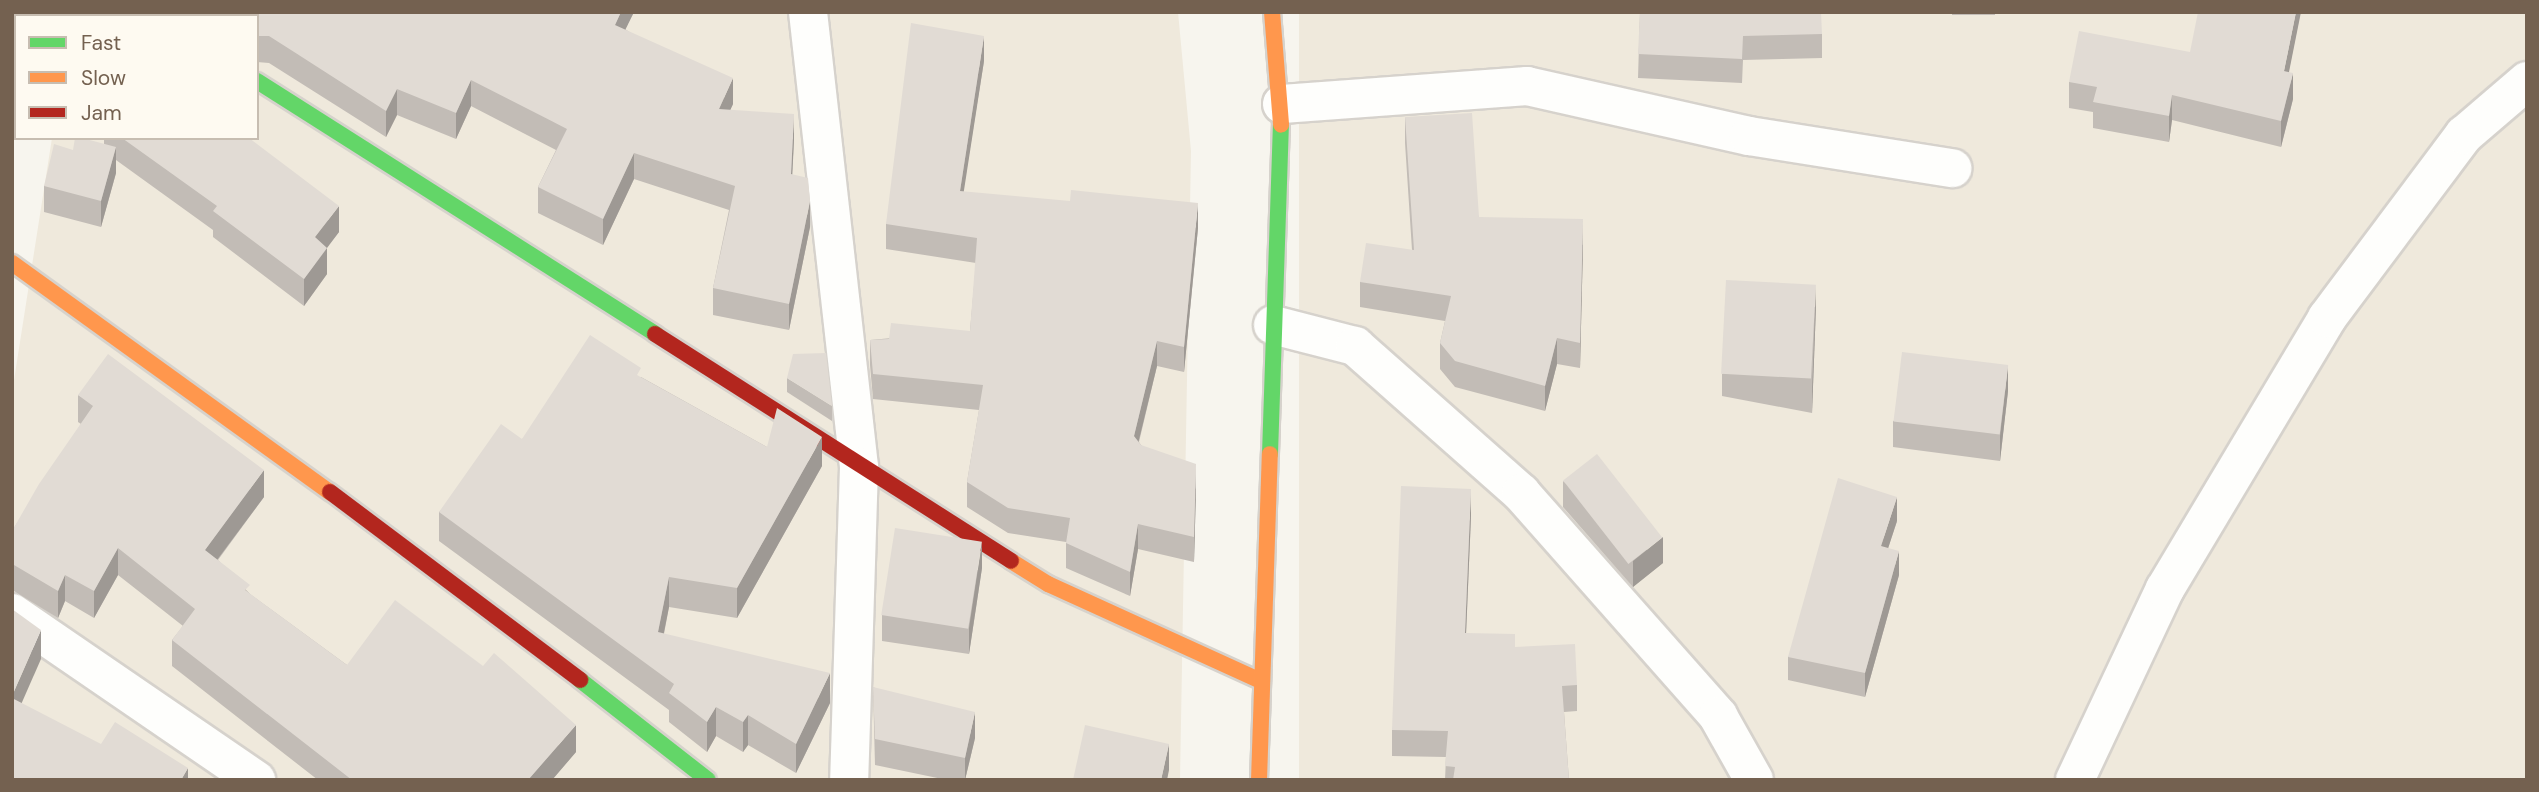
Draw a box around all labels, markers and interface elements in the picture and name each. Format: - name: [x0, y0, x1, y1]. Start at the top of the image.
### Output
- legend: [14, 14, 259, 140]
- text: Fast: [81, 29, 121, 57]
- text: Slow: [81, 64, 126, 92]
- text: Jam: [81, 99, 122, 127]

